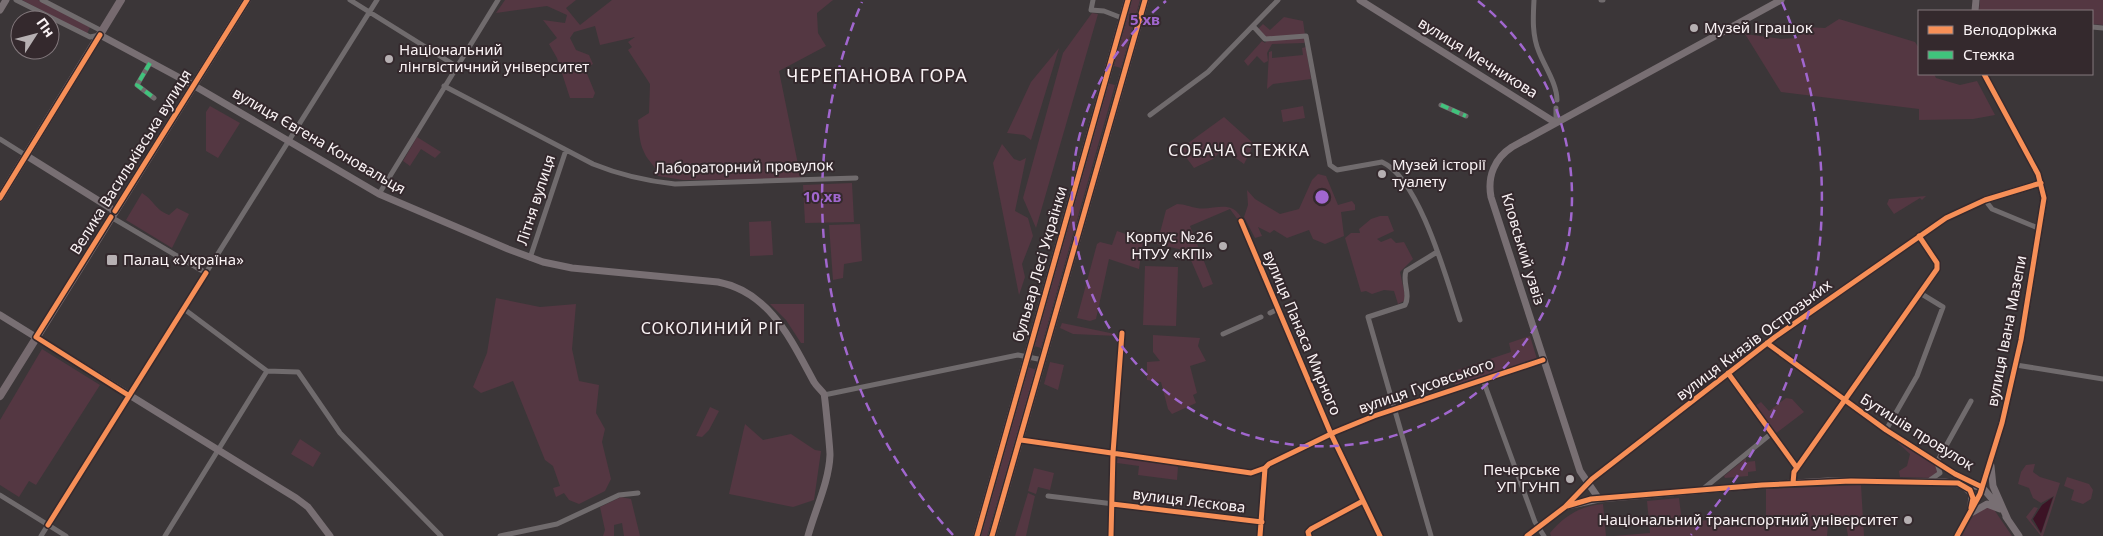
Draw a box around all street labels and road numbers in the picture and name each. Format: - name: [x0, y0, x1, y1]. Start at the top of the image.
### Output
- street label: вулиця Мечникова: [1415, 12, 1542, 102]
- street label: Велика Васильківська вулиця: [65, 65, 196, 258]
- street label: вулиця Євгена Коновальця: [229, 82, 410, 198]
- street label: Літня вулиця: [511, 152, 559, 248]
- street label: Лабораторний провулок: [655, 154, 833, 178]
- street label: бульвар Лесі Українки: [1007, 184, 1071, 344]
- street label: Кловський узвіз: [1497, 190, 1551, 307]
- street label: вулиця Панаса Мирного: [1259, 247, 1347, 418]
- street label: вулиця Івана Мазепи: [1982, 254, 2030, 408]
- street label: вулиця Князів Острозьких: [1671, 274, 1836, 404]
- street label: вулиця Гусовського: [1355, 353, 1496, 418]
- street label: Бутишів провулок: [1857, 388, 1978, 474]
- street label: вулиця Лєскова: [1132, 483, 1247, 517]

